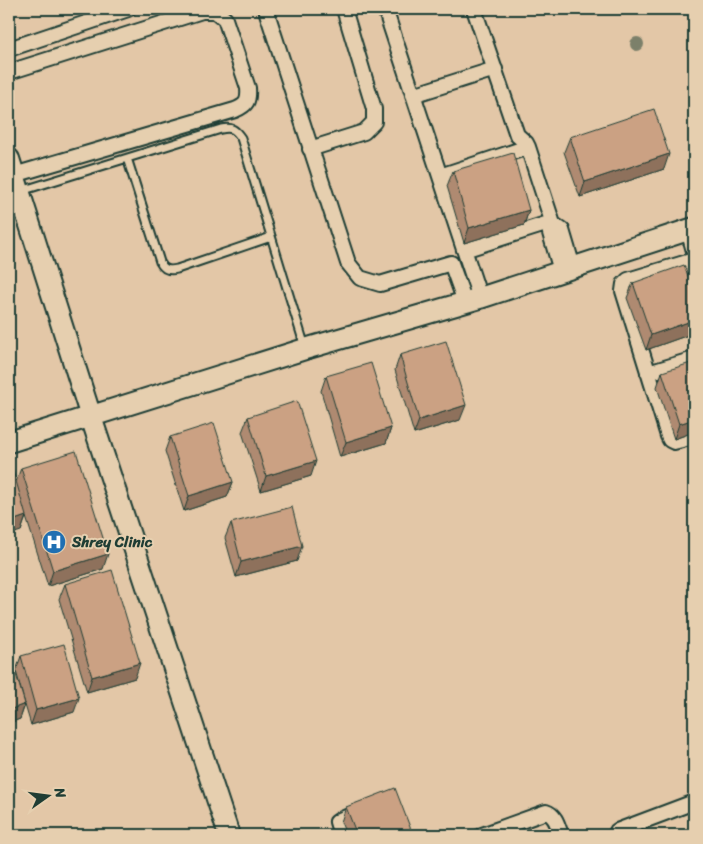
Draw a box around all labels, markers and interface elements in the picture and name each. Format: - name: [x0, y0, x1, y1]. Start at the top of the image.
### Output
- hospital icon: Shrey Clinic: [41, 529, 67, 555]
- place label: Shrey Clinic: [71, 529, 153, 555]
- north arrow: [22, 772, 72, 822]
- text: N: [47, 784, 74, 801]

